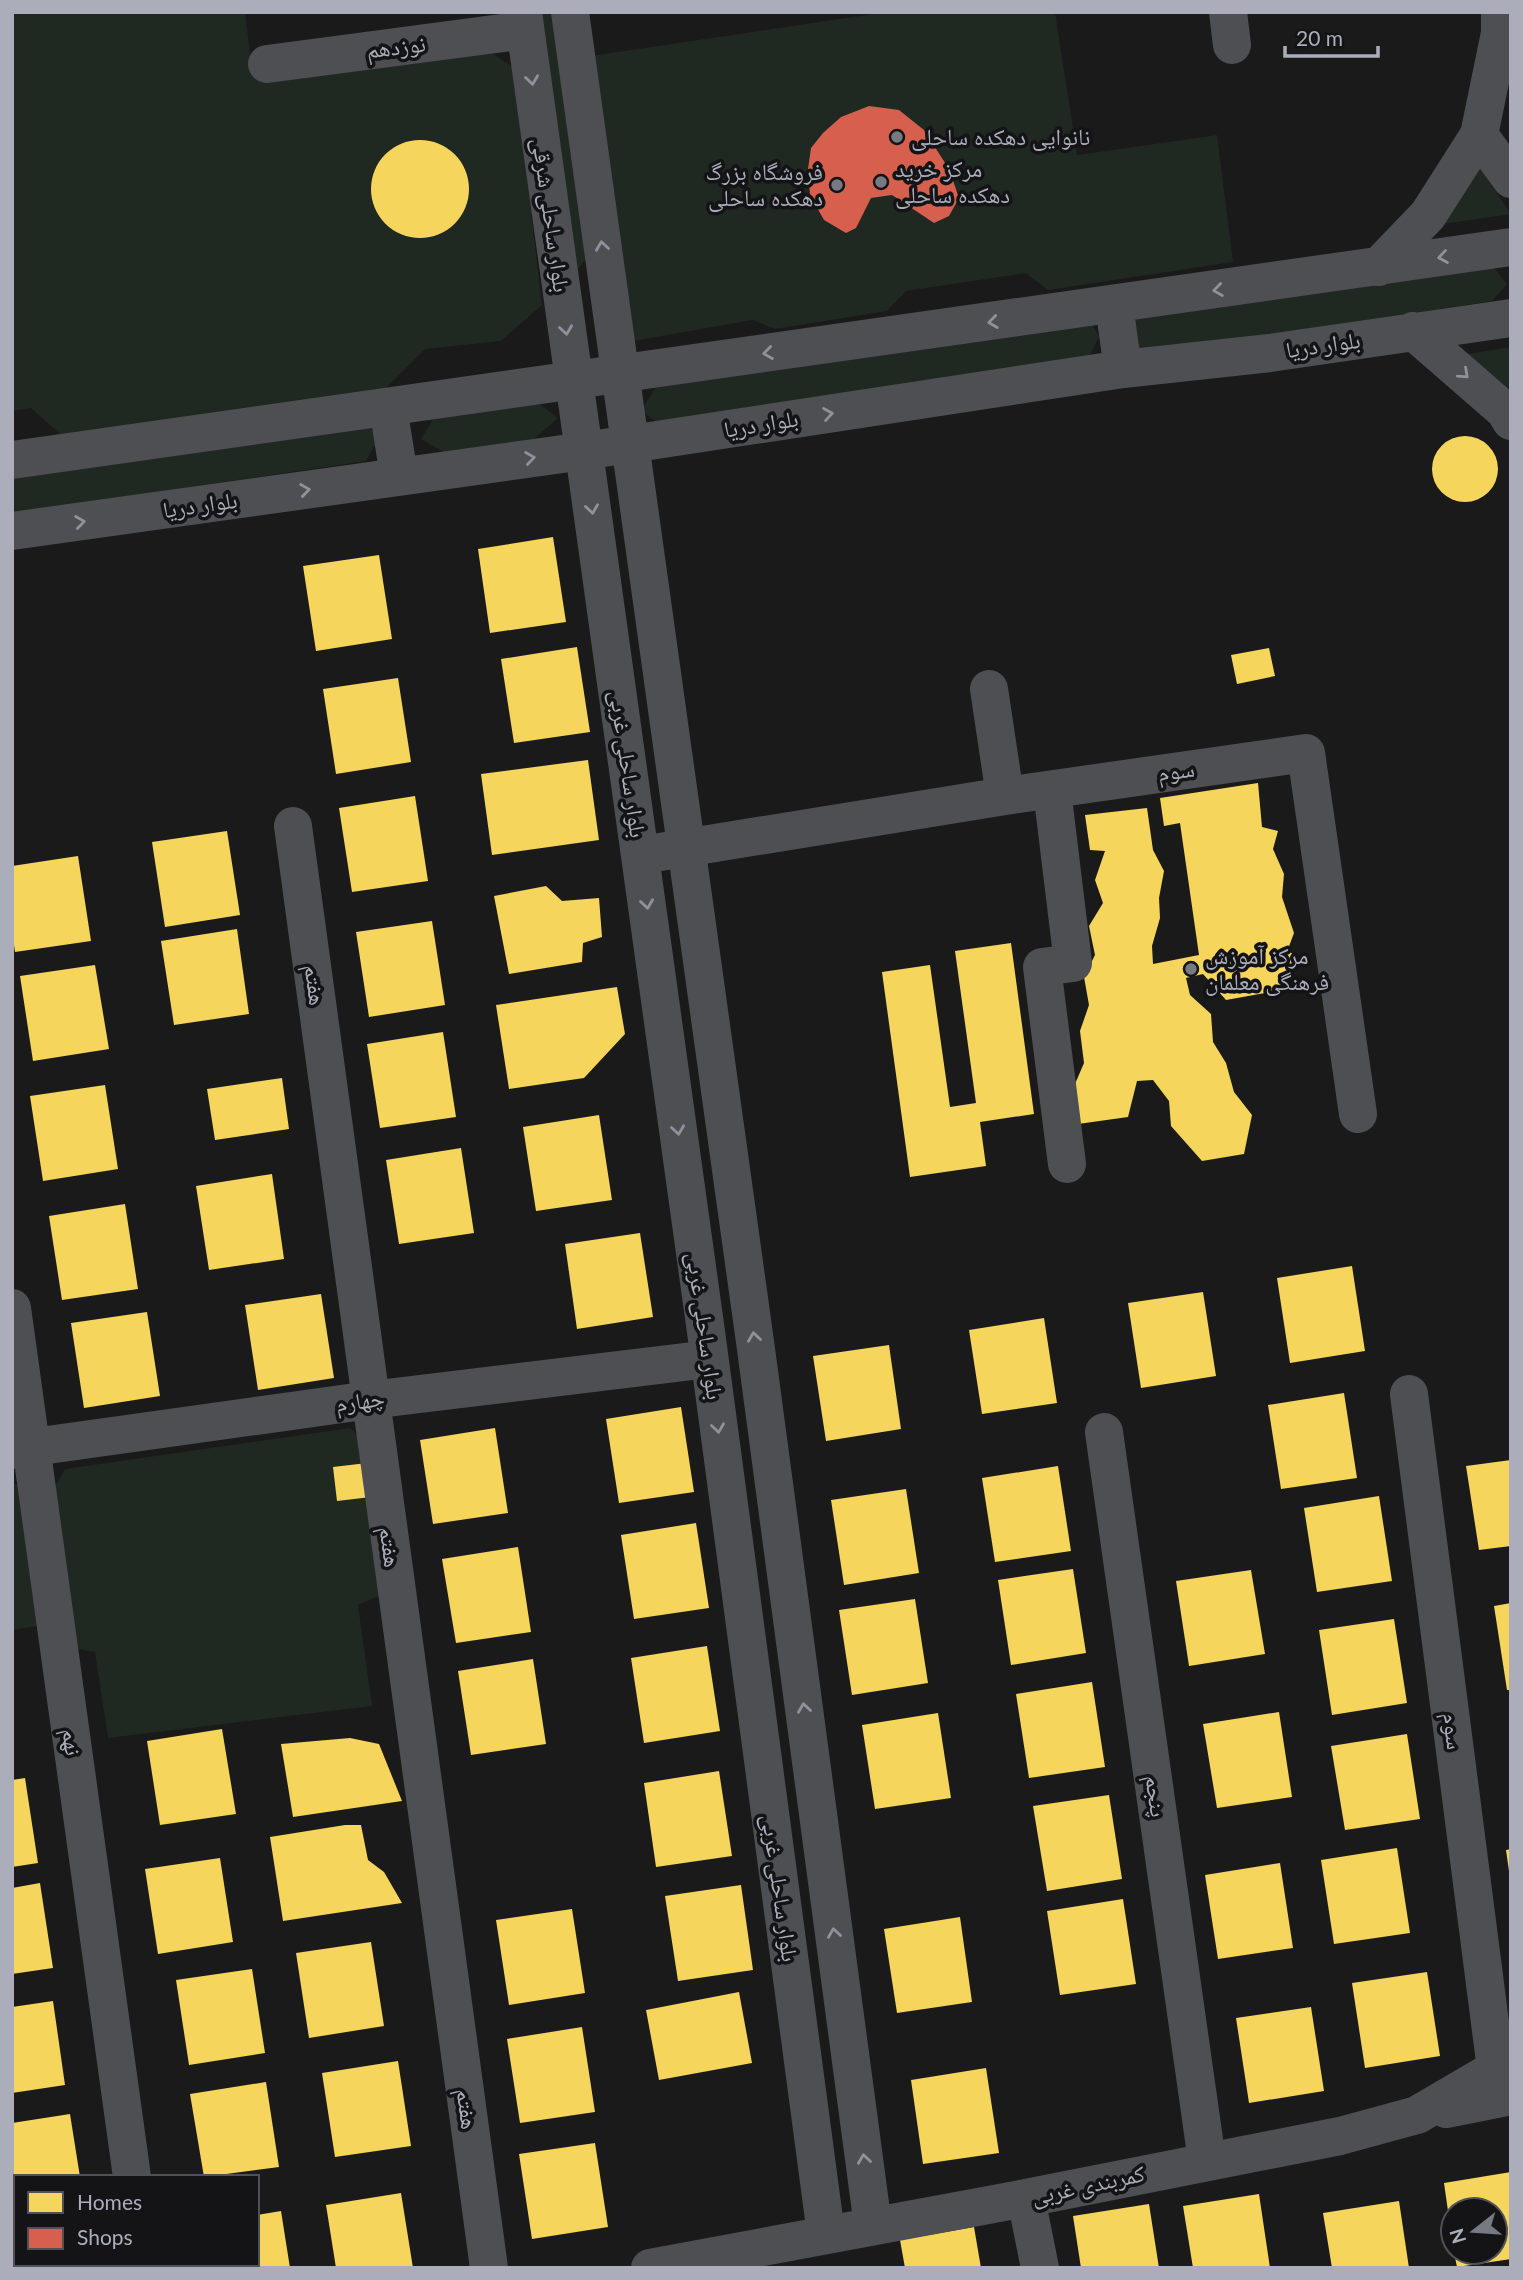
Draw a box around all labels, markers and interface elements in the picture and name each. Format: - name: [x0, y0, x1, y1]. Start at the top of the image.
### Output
- scale bar: [1285, 14, 1378, 58]
- text: 20 m: [1296, 25, 1343, 50]
- street label: نوزدهم: [365, 28, 427, 66]
- one-way arrow: [525, 74, 540, 86]
- place label: نانوایی دهکده ساحلی: [911, 122, 1090, 151]
- marker: نانوایی دهکده ساحلی: [889, 129, 905, 145]
- street label: بلوار ساحلی شرقی: [526, 136, 577, 294]
- place label: مرکز خرید دهکده ساحلی: [895, 154, 1010, 209]
- place label: فروشگاه بزرگ دهکده ساحلی: [705, 157, 823, 212]
- marker: مرکز خرید دهکده ساحلی: [873, 174, 889, 190]
- marker: فروشگاه بزرگ دهکده ساحلی: [829, 177, 845, 193]
- one-way arrow: [595, 240, 610, 252]
- one-way arrow: [1437, 249, 1449, 264]
- one-way arrow: [1212, 282, 1224, 297]
- one-way arrow: [987, 314, 999, 329]
- one-way arrow: [559, 324, 574, 335]
- street label: بلوار دریا: [1284, 325, 1362, 364]
- one-way arrow: [762, 346, 773, 361]
- one-way arrow: [1456, 366, 1469, 378]
- street label: بلوار دریا: [722, 403, 800, 443]
- one-way arrow: [822, 407, 834, 422]
- one-way arrow: [525, 451, 536, 466]
- one-way arrow: [299, 482, 311, 497]
- street label: بلوار دریا: [161, 485, 239, 524]
- one-way arrow: [584, 503, 599, 515]
- one-way arrow: [74, 514, 86, 529]
- street label: بلوار ساحلی غربی: [604, 688, 653, 840]
- street label: سوم: [1156, 754, 1197, 789]
- one-way arrow: [640, 898, 655, 910]
- place label: مرکز آموزش فرهنگی معلمان: [1205, 941, 1329, 996]
- marker: مرکز آموزش فرهنگی معلمان: [1183, 961, 1199, 977]
- street label: هفتم: [296, 963, 333, 1008]
- one-way arrow: [671, 1124, 686, 1136]
- street label: بلوار ساحلی غربی: [681, 1250, 730, 1402]
- one-way arrow: [747, 1331, 762, 1342]
- street label: چهارم: [333, 1383, 387, 1420]
- one-way arrow: [711, 1422, 726, 1434]
- street label: هفتم: [371, 1525, 408, 1570]
- one-way arrow: [796, 1702, 811, 1714]
- street label: سوم: [1435, 1711, 1470, 1751]
- street label: نهم: [54, 1726, 89, 1758]
- street label: پنجم: [1137, 1773, 1174, 1819]
- street label: بلوار ساحلی غربی: [756, 1812, 805, 1964]
- one-way arrow: [827, 1927, 842, 1939]
- street label: هفتم: [448, 2087, 485, 2132]
- one-way arrow: [857, 2153, 872, 2164]
- street label: کمربندی غربی: [1028, 2158, 1148, 2211]
- legend: [14, 2175, 259, 2266]
- text: Homes: [77, 2189, 142, 2214]
- north arrow: [1439, 2196, 1509, 2266]
- text: Shops: [77, 2224, 133, 2249]
- text: N: [1444, 2226, 1470, 2246]

